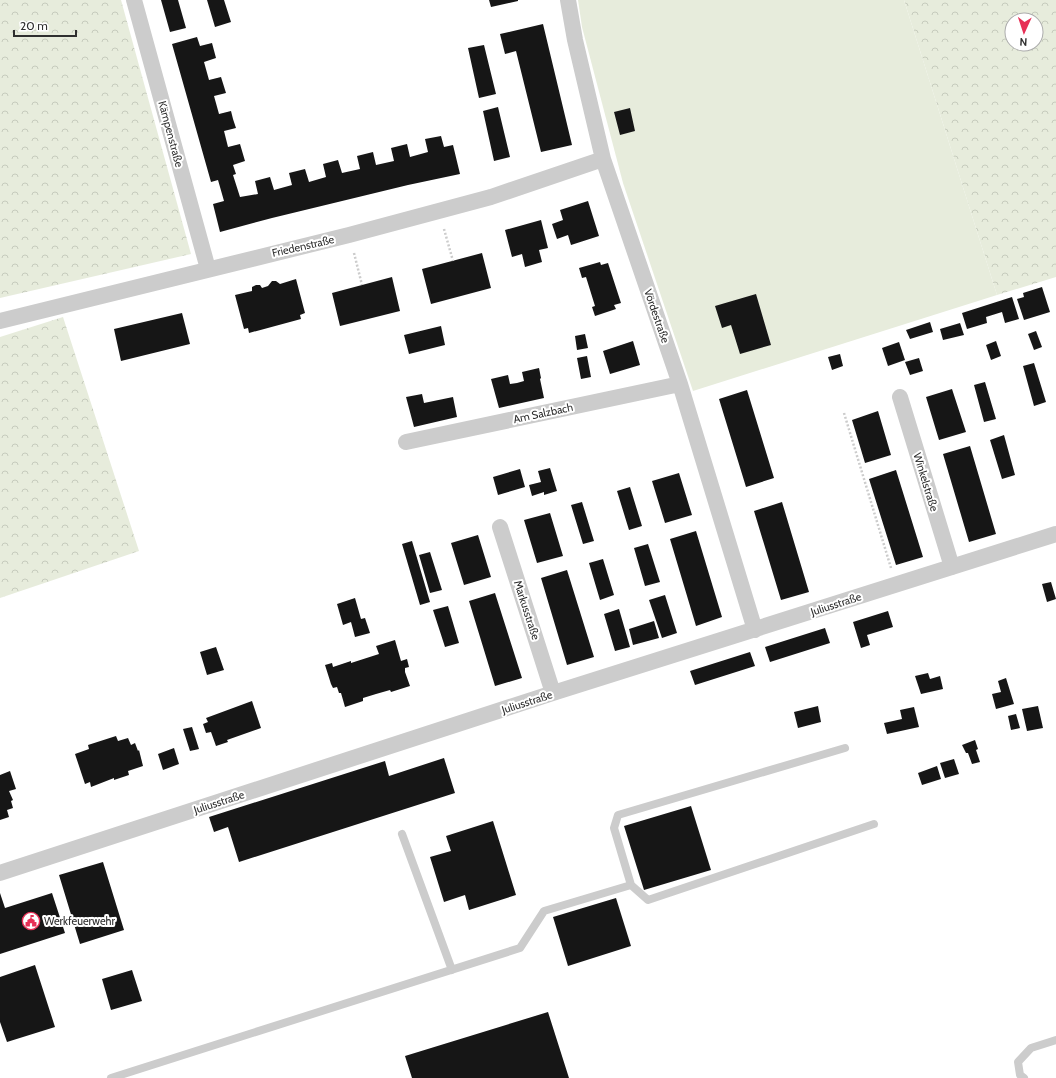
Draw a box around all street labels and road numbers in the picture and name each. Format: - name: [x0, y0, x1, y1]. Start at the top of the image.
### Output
- street label: Kämpenstraße: [155, 99, 187, 169]
- street label: Friedenstraße: [271, 232, 336, 260]
- street label: Vördestraße: [641, 287, 673, 345]
- street label: Am Salzbach: [512, 400, 574, 426]
- street label: Winkelstraße: [910, 451, 942, 513]
- street label: Markusstraße: [511, 578, 543, 642]
- street label: Juliusstraße: [808, 589, 864, 619]
- street label: Juliusstraße: [499, 687, 555, 717]
- street label: Juliusstraße: [191, 787, 247, 817]

